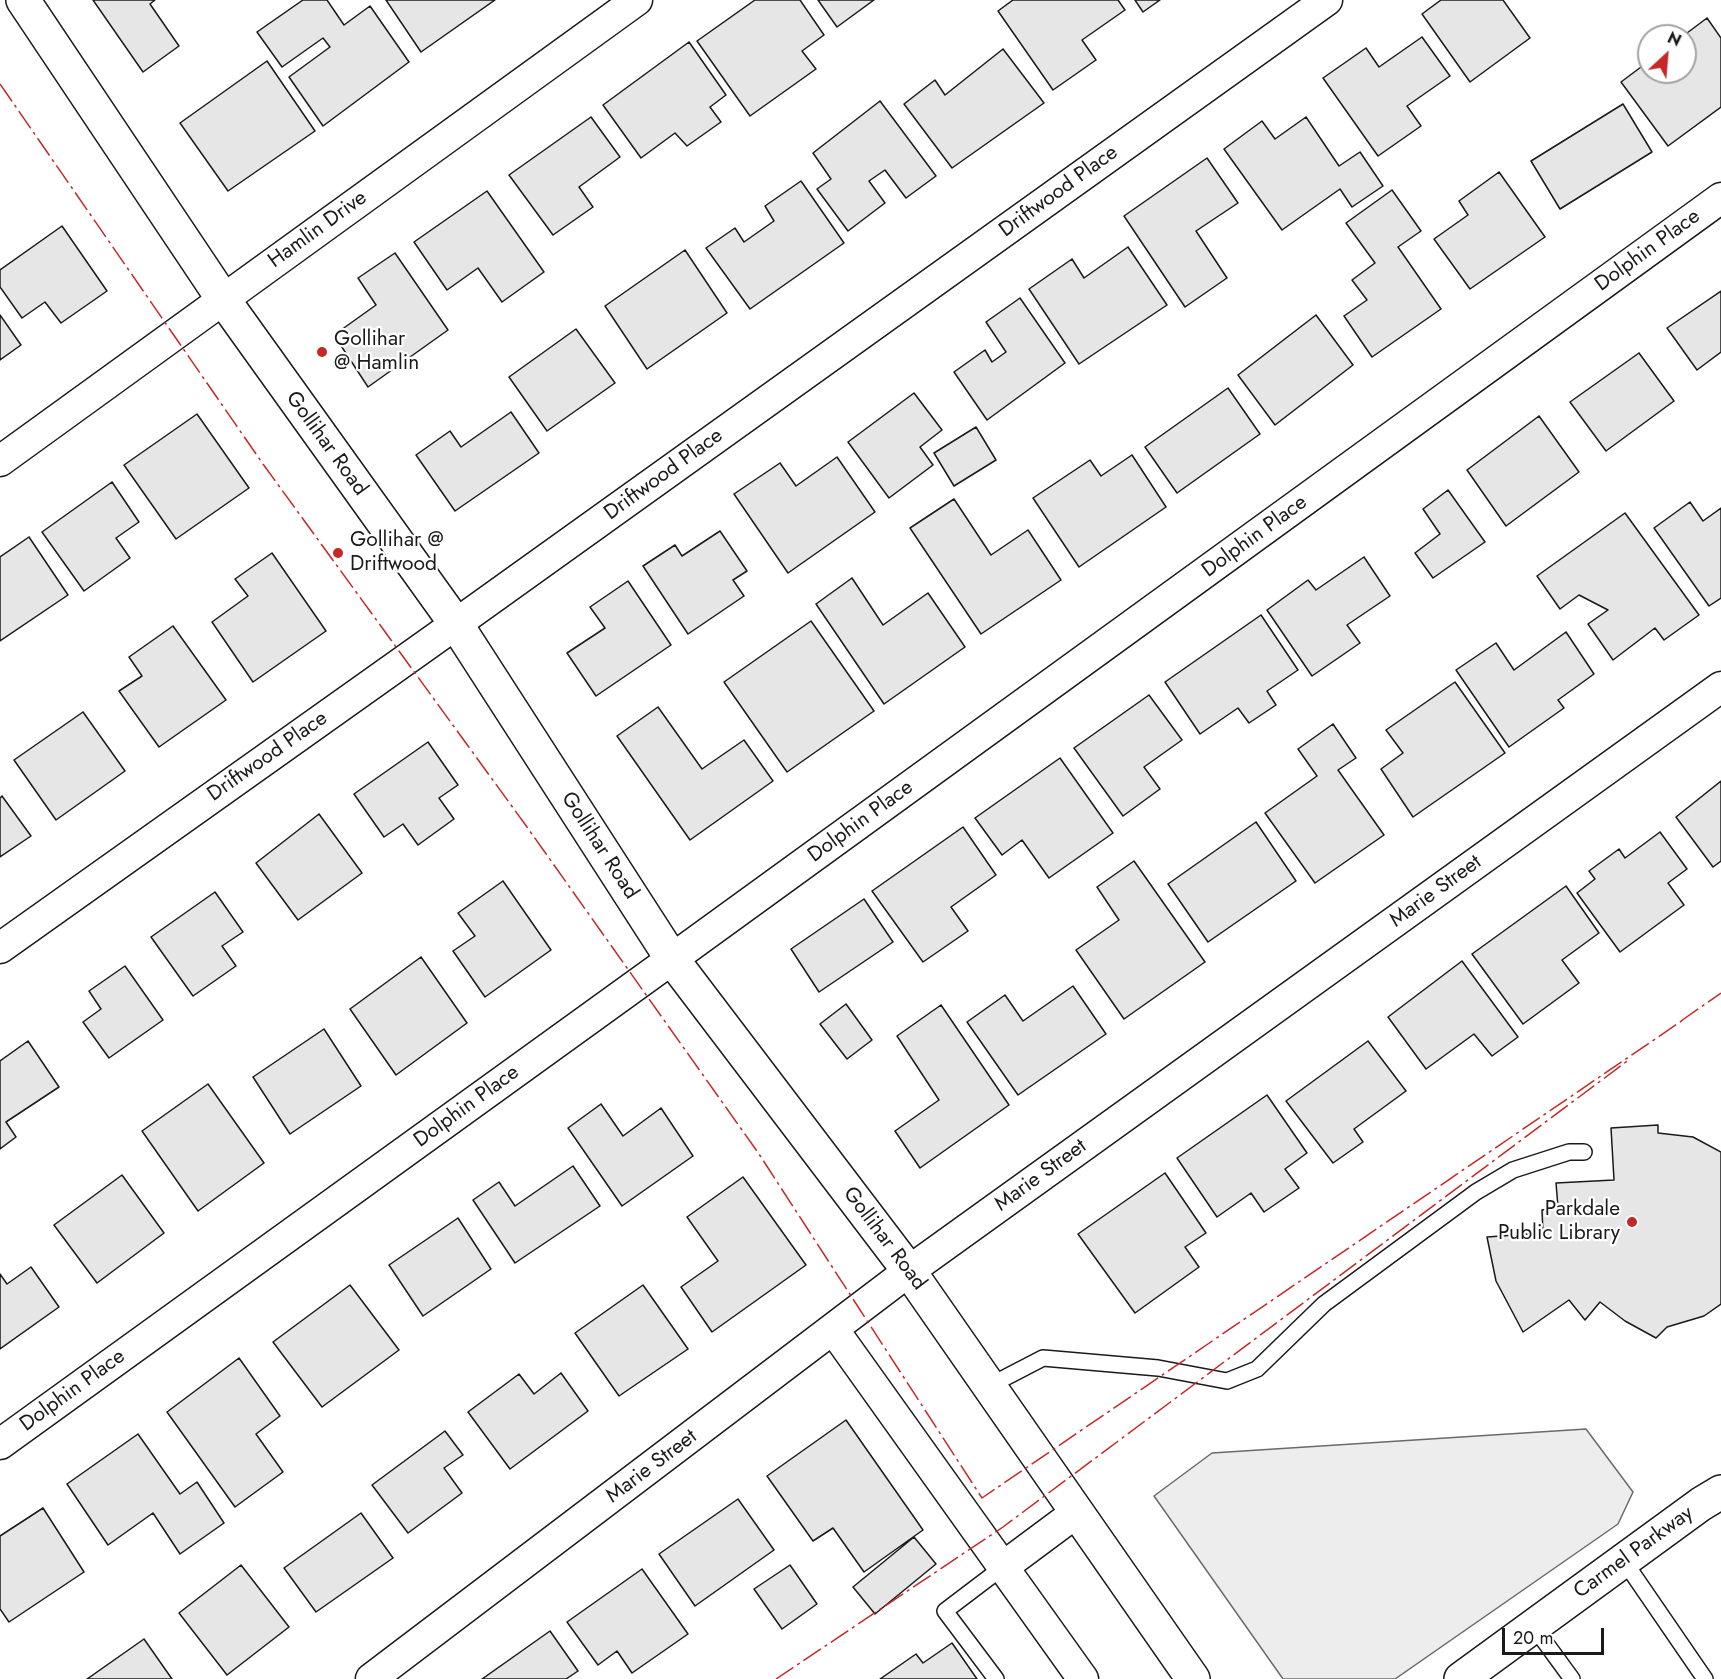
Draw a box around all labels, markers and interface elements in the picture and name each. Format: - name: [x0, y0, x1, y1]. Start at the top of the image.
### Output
- north arrow: [1637, 24, 1697, 84]
- text: N: [1663, 26, 1685, 52]
- street label: Driftwood Place: [995, 141, 1123, 243]
- street label: Hamlin Drive: [264, 186, 372, 274]
- street label: Dolphin Place: [1591, 204, 1705, 298]
- place label: Gollihar @ Hamlin: [334, 327, 419, 377]
- marker: Gollihar @ Hamlin: [315, 345, 329, 359]
- street label: Gollihar Road: [280, 387, 372, 501]
- street label: Driftwood Place: [600, 424, 728, 526]
- street label: Dolphin Place: [1198, 490, 1312, 584]
- place label: Gollihar @ Driftwood: [350, 528, 444, 578]
- marker: Gollihar @ Driftwood: [331, 546, 345, 560]
- street label: Driftwood Place: [203, 706, 333, 808]
- street label: Dolphin Place: [804, 775, 918, 869]
- street label: Gollihar Road: [555, 788, 643, 904]
- street label: Marie Street: [1385, 850, 1487, 934]
- street label: Dolphin Place: [410, 1060, 524, 1154]
- street label: Marie Street: [990, 1134, 1092, 1218]
- street label: Gollihar Road: [837, 1182, 931, 1296]
- place label: Parkdale Public Library: [1498, 1197, 1620, 1247]
- marker: Parkdale Public Library: [1625, 1215, 1639, 1229]
- street label: Dolphin Place: [16, 1344, 130, 1438]
- street label: Marie Street: [602, 1425, 702, 1509]
- street label: Carmel Parkway: [1569, 1501, 1699, 1605]
- scale bar: [1505, 1616, 1607, 1654]
- text: 20 m: [1513, 1625, 1553, 1651]

